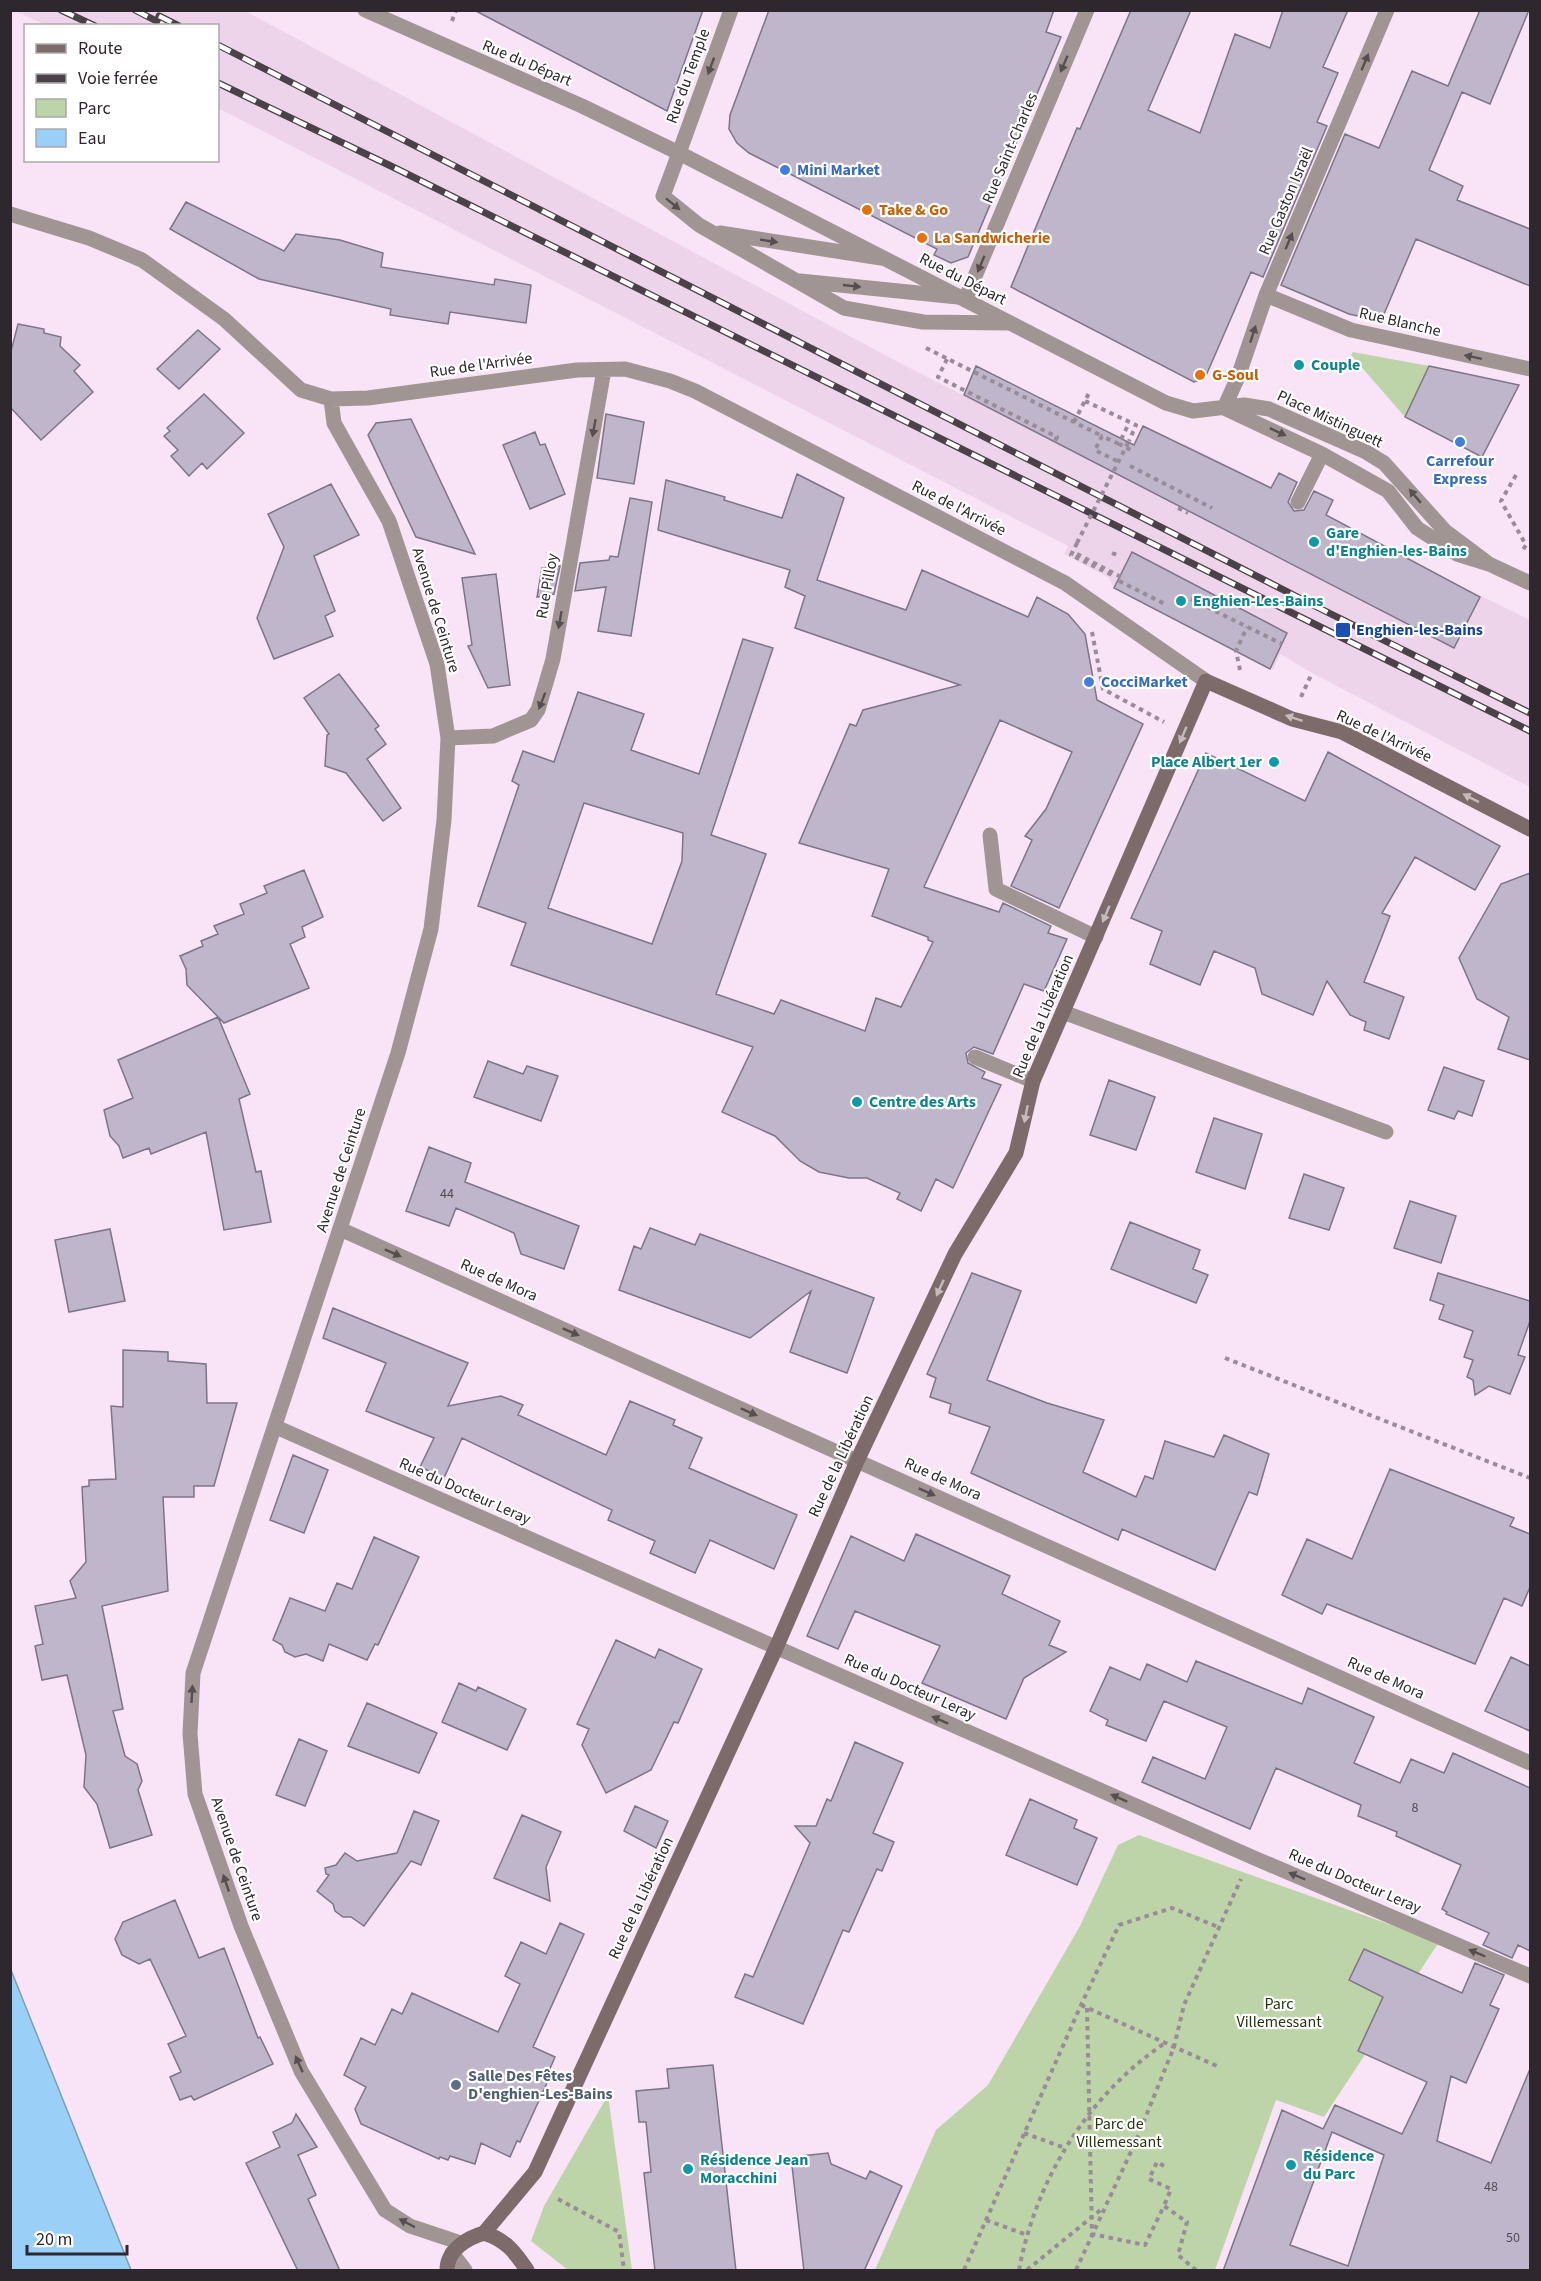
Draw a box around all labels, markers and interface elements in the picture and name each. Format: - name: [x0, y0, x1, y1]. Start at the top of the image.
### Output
- legend: [24, 24, 219, 162]
- street label: Rue du Temple: [661, 26, 715, 126]
- street label: Rue du Départ: [479, 34, 576, 92]
- text: Route: [78, 36, 122, 61]
- one-way arrow: [1361, 53, 1370, 71]
- one-way arrow: [1059, 56, 1069, 74]
- one-way arrow: [705, 57, 715, 75]
- text: Voie ferrée: [78, 66, 158, 91]
- street label: Rue Saint-Charles: [977, 89, 1043, 207]
- text: Parc: [78, 96, 111, 121]
- text: Eau: [78, 126, 106, 151]
- street label: Rue Gaston Israël: [1253, 144, 1319, 258]
- place label: Mini Market: [797, 159, 880, 181]
- marker: Mini Market: [778, 163, 792, 177]
- one-way arrow: [665, 197, 680, 210]
- place label: Take & Go: [879, 199, 948, 221]
- marker: Take & Go: [860, 203, 874, 217]
- place label: La Sandwicherie: [934, 227, 1050, 249]
- marker: La Sandwicherie: [915, 231, 929, 245]
- one-way arrow: [1284, 233, 1293, 250]
- one-way arrow: [760, 237, 779, 246]
- street label: Rue du Départ: [916, 248, 1011, 311]
- one-way arrow: [976, 255, 985, 272]
- one-way arrow: [843, 281, 862, 291]
- street label: Rue Blanche: [1357, 302, 1443, 342]
- one-way arrow: [1248, 325, 1258, 343]
- street label: Rue de l'Arrivée: [428, 347, 534, 383]
- one-way arrow: [1463, 352, 1482, 361]
- place label: Couple: [1311, 354, 1360, 376]
- marker: Couple: [1292, 358, 1306, 372]
- place label: G-Soul: [1212, 364, 1259, 386]
- marker: G-Soul: [1193, 368, 1207, 382]
- street label: Place Mistinguett: [1274, 385, 1387, 453]
- one-way arrow: [589, 418, 598, 437]
- one-way arrow: [1269, 428, 1286, 437]
- marker: Carrefour Express: [1453, 435, 1467, 449]
- place label: Carrefour Express: [1426, 450, 1495, 490]
- street label: Rue de l'Arrivée: [908, 475, 1010, 541]
- one-way arrow: [1409, 489, 1422, 504]
- place label: Gare d'Enghien-les-Bains: [1326, 522, 1467, 562]
- marker: Gare d'Enghien-les-Bains: [1307, 535, 1321, 549]
- street label: Avenue de Ceinture: [407, 545, 466, 675]
- street label: Rue Pilloy: [530, 551, 564, 621]
- place label: Enghien-Les-Bains: [1193, 590, 1323, 612]
- marker: Enghien-Les-Bains: [1174, 594, 1188, 608]
- one-way arrow: [555, 610, 564, 629]
- place label: Enghien-les-Bains: [1356, 619, 1483, 641]
- marker: Enghien-les-Bains: [1334, 621, 1352, 639]
- place label: CocciMarket: [1101, 671, 1188, 693]
- marker: CocciMarket: [1082, 675, 1096, 689]
- one-way arrow: [537, 692, 547, 710]
- street label: Rue de l'Arrivée: [1333, 704, 1435, 768]
- one-way arrow: [1285, 713, 1303, 723]
- one-way arrow: [1178, 727, 1188, 745]
- place label: Place Albert 1er: [1151, 751, 1263, 773]
- marker: Place Albert 1er: [1267, 755, 1281, 769]
- one-way arrow: [1462, 793, 1479, 803]
- one-way arrow: [1101, 906, 1111, 924]
- street label: Rue de la Libération: [1007, 951, 1079, 1081]
- place label: Centre des Arts: [869, 1091, 976, 1113]
- marker: Centre des Arts: [850, 1095, 864, 1109]
- street label: Avenue de Ceinture: [310, 1105, 372, 1235]
- one-way arrow: [1021, 1105, 1030, 1124]
- house number: 44: [440, 1184, 454, 1204]
- one-way arrow: [385, 1248, 402, 1257]
- street label: Rue de Mora: [457, 1253, 541, 1307]
- one-way arrow: [935, 1279, 944, 1296]
- one-way arrow: [563, 1327, 581, 1337]
- street label: Rue de la Libération: [803, 1391, 879, 1521]
- one-way arrow: [741, 1407, 758, 1416]
- street label: Rue du Docteur Leray: [396, 1452, 535, 1530]
- street label: Rue de Mora: [901, 1452, 985, 1506]
- one-way arrow: [919, 1487, 936, 1496]
- street label: Rue du Docteur Leray: [841, 1648, 980, 1726]
- street label: Rue de Mora: [1344, 1651, 1428, 1705]
- one-way arrow: [187, 1684, 197, 1703]
- one-way arrow: [931, 1715, 949, 1725]
- street label: Avenue de Ceinture: [205, 1794, 269, 1924]
- one-way arrow: [1110, 1794, 1127, 1803]
- house number: 8: [1412, 1798, 1419, 1818]
- street label: Rue de la Libération: [603, 1833, 679, 1963]
- street label: Rue du Docteur Leray: [1285, 1843, 1425, 1919]
- one-way arrow: [1289, 1872, 1306, 1881]
- one-way arrow: [220, 1874, 230, 1892]
- one-way arrow: [1467, 1948, 1485, 1958]
- park label: Parc Villemessant: [1236, 1993, 1322, 2033]
- one-way arrow: [294, 2056, 303, 2073]
- place label: Salle Des Fêtes D'enghien-Les-Bains: [468, 2065, 613, 2105]
- marker: Salle Des Fêtes D'enghien-Les-Bains: [449, 2078, 463, 2092]
- park label: Parc de Villemessant: [1076, 2113, 1162, 2153]
- place label: Résidence du Parc: [1303, 2145, 1374, 2185]
- place label: Résidence Jean Moracchini: [700, 2149, 808, 2189]
- marker: Résidence du Parc: [1284, 2158, 1298, 2172]
- marker: Résidence Jean Moracchini: [681, 2162, 695, 2176]
- house number: 48: [1484, 2177, 1498, 2197]
- scale bar: [27, 2218, 128, 2256]
- one-way arrow: [398, 2218, 415, 2228]
- text: 20 m: [36, 2227, 72, 2252]
- house number: 50: [1506, 2228, 1520, 2248]

